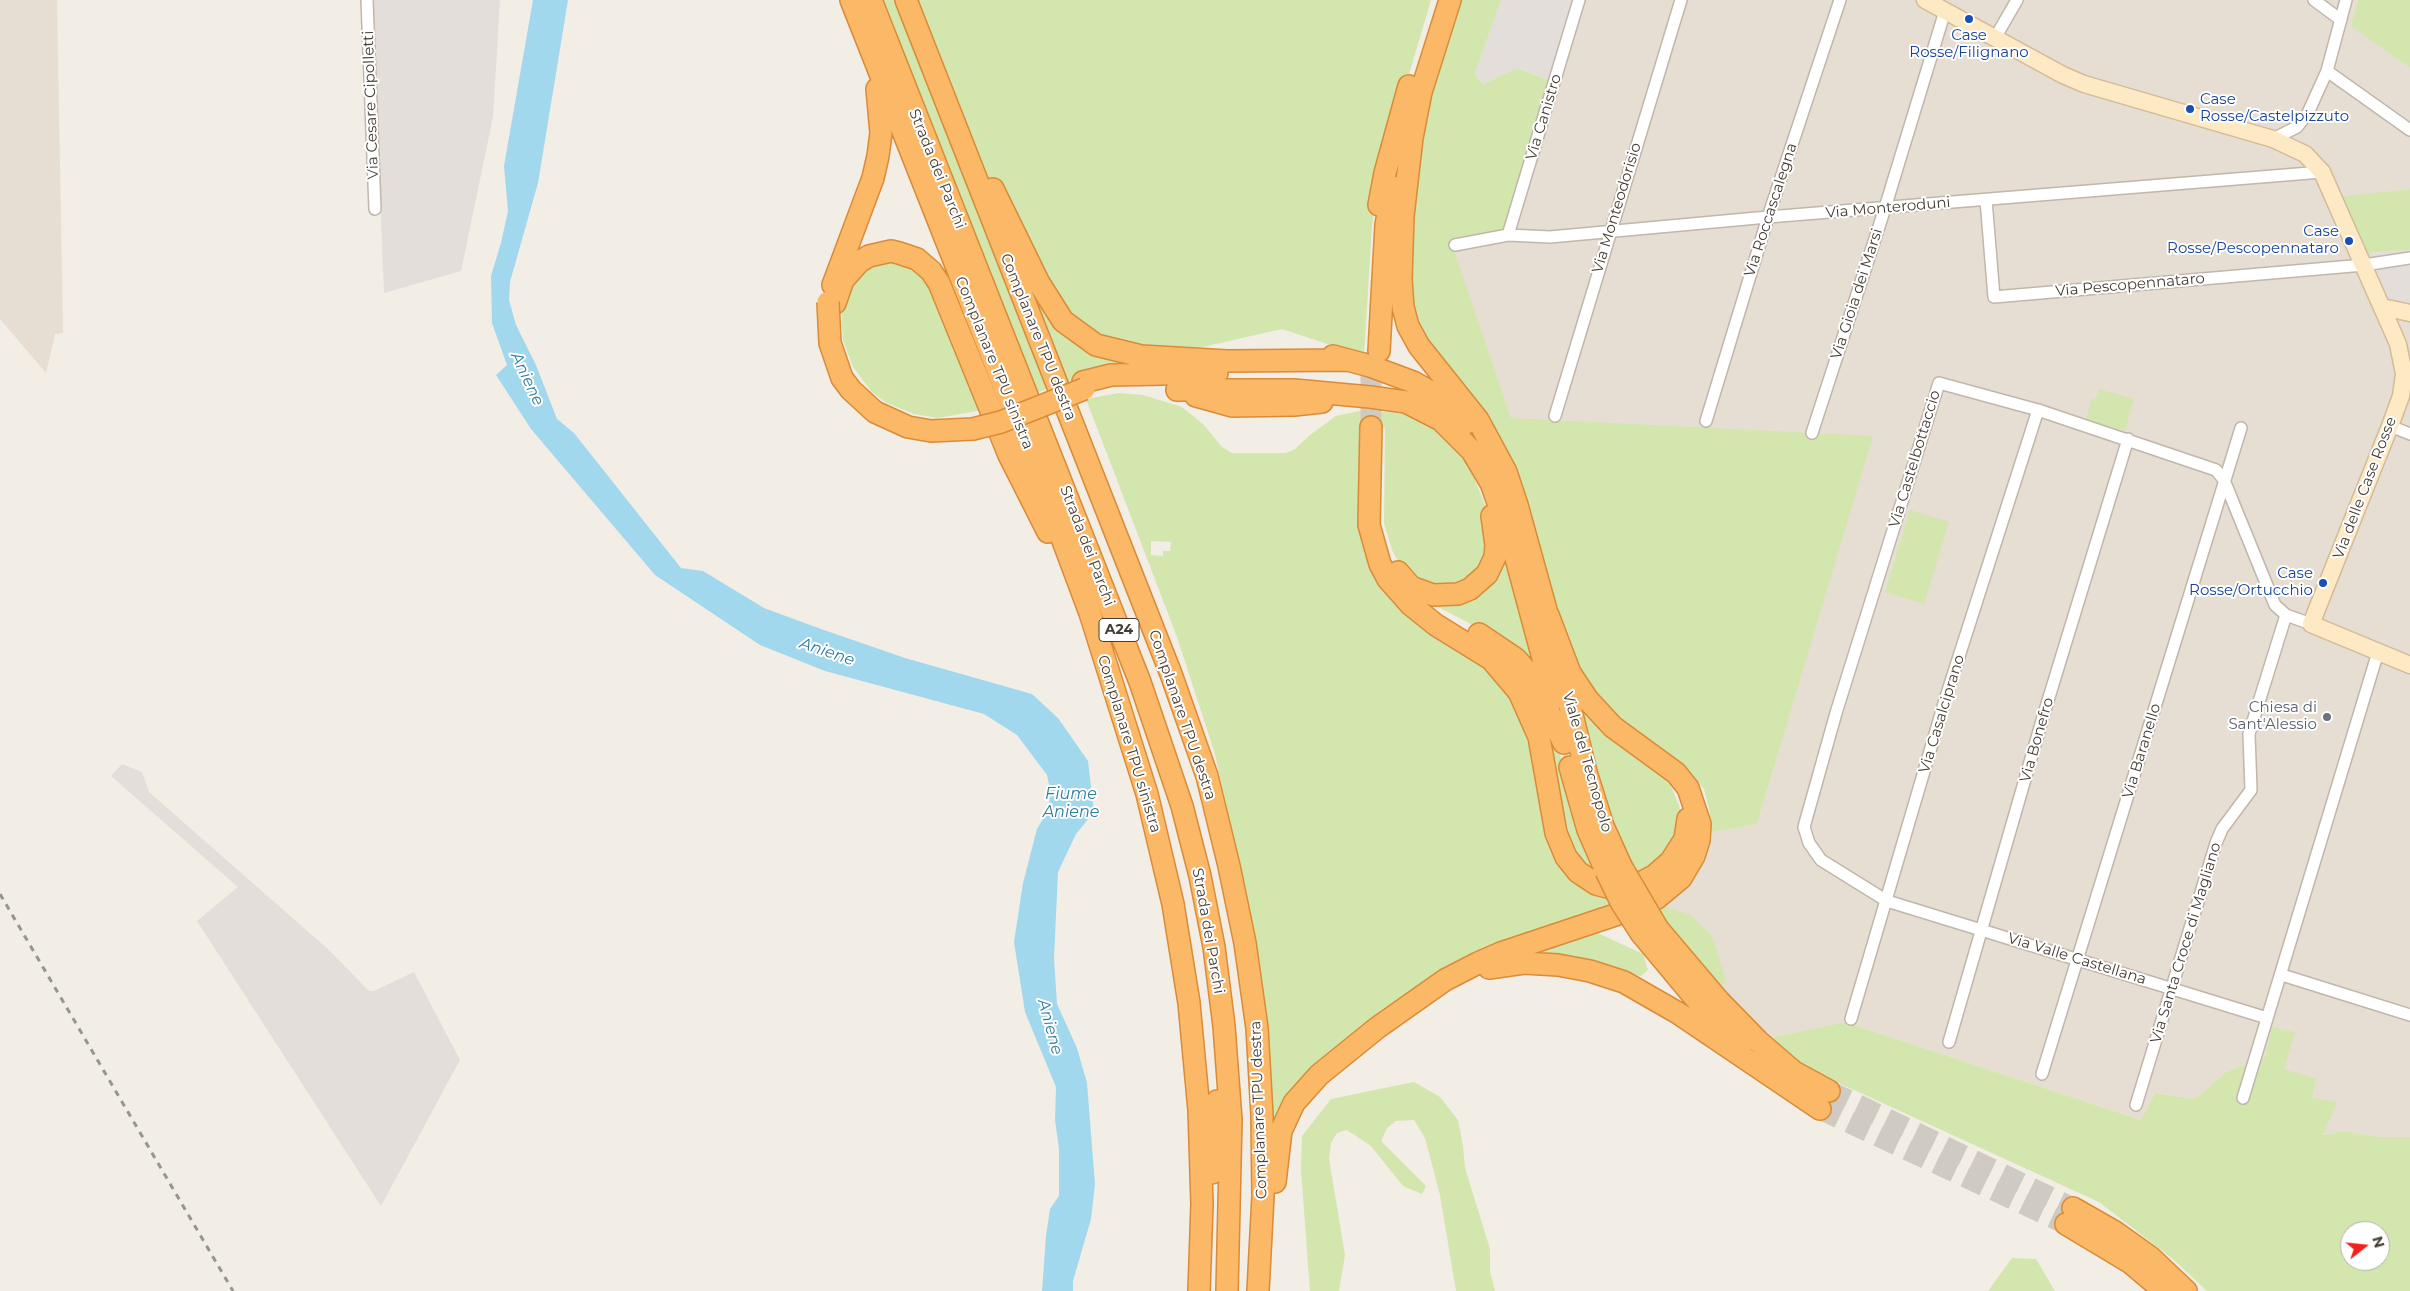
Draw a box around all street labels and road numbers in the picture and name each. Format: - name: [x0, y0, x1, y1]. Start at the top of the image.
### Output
- street label: Via Cesare Cipolletti: [359, 30, 383, 180]
- street label: Via Canistro: [1522, 72, 1566, 162]
- street label: Strada dei Parchi: [905, 107, 969, 231]
- street label: Via Monteodorisio: [1589, 141, 1645, 275]
- street label: Via Roccascalegna: [1741, 141, 1801, 279]
- street label: Via Monteroduni: [1825, 194, 1951, 222]
- street label: Via Gioia dei Marsi: [1827, 226, 1887, 362]
- street label: Complanare TPU destra: [996, 251, 1080, 423]
- street label: Via Pescopennataro: [2055, 270, 2205, 300]
- street label: Complanare TPU sinistra: [951, 274, 1037, 452]
- street label: Via Castelbottaccio: [1886, 388, 1944, 530]
- street label: Via delle Case Rosse: [2330, 414, 2400, 562]
- street label: Strada dei Parchi: [1056, 483, 1118, 609]
- road number: A24: [1099, 618, 1139, 642]
- street label: Complanare TPU destra: [1144, 628, 1220, 802]
- street label: Complanare TPU sinistra: [1093, 653, 1165, 835]
- street label: Via Casalciprano: [1915, 653, 1969, 775]
- street label: Viale del Tecnopolo: [1558, 690, 1616, 834]
- street label: Via Bonefro: [2016, 696, 2058, 784]
- street label: Via Baranello: [2119, 701, 2165, 801]
- street label: Via Santa Croce di Magliano: [2147, 840, 2225, 1046]
- street label: Strada dei Parchi: [1188, 867, 1228, 995]
- street label: Via Valle Castellana: [2005, 929, 2149, 989]
- street label: Complanare TPU destra: [1247, 1020, 1271, 1200]

